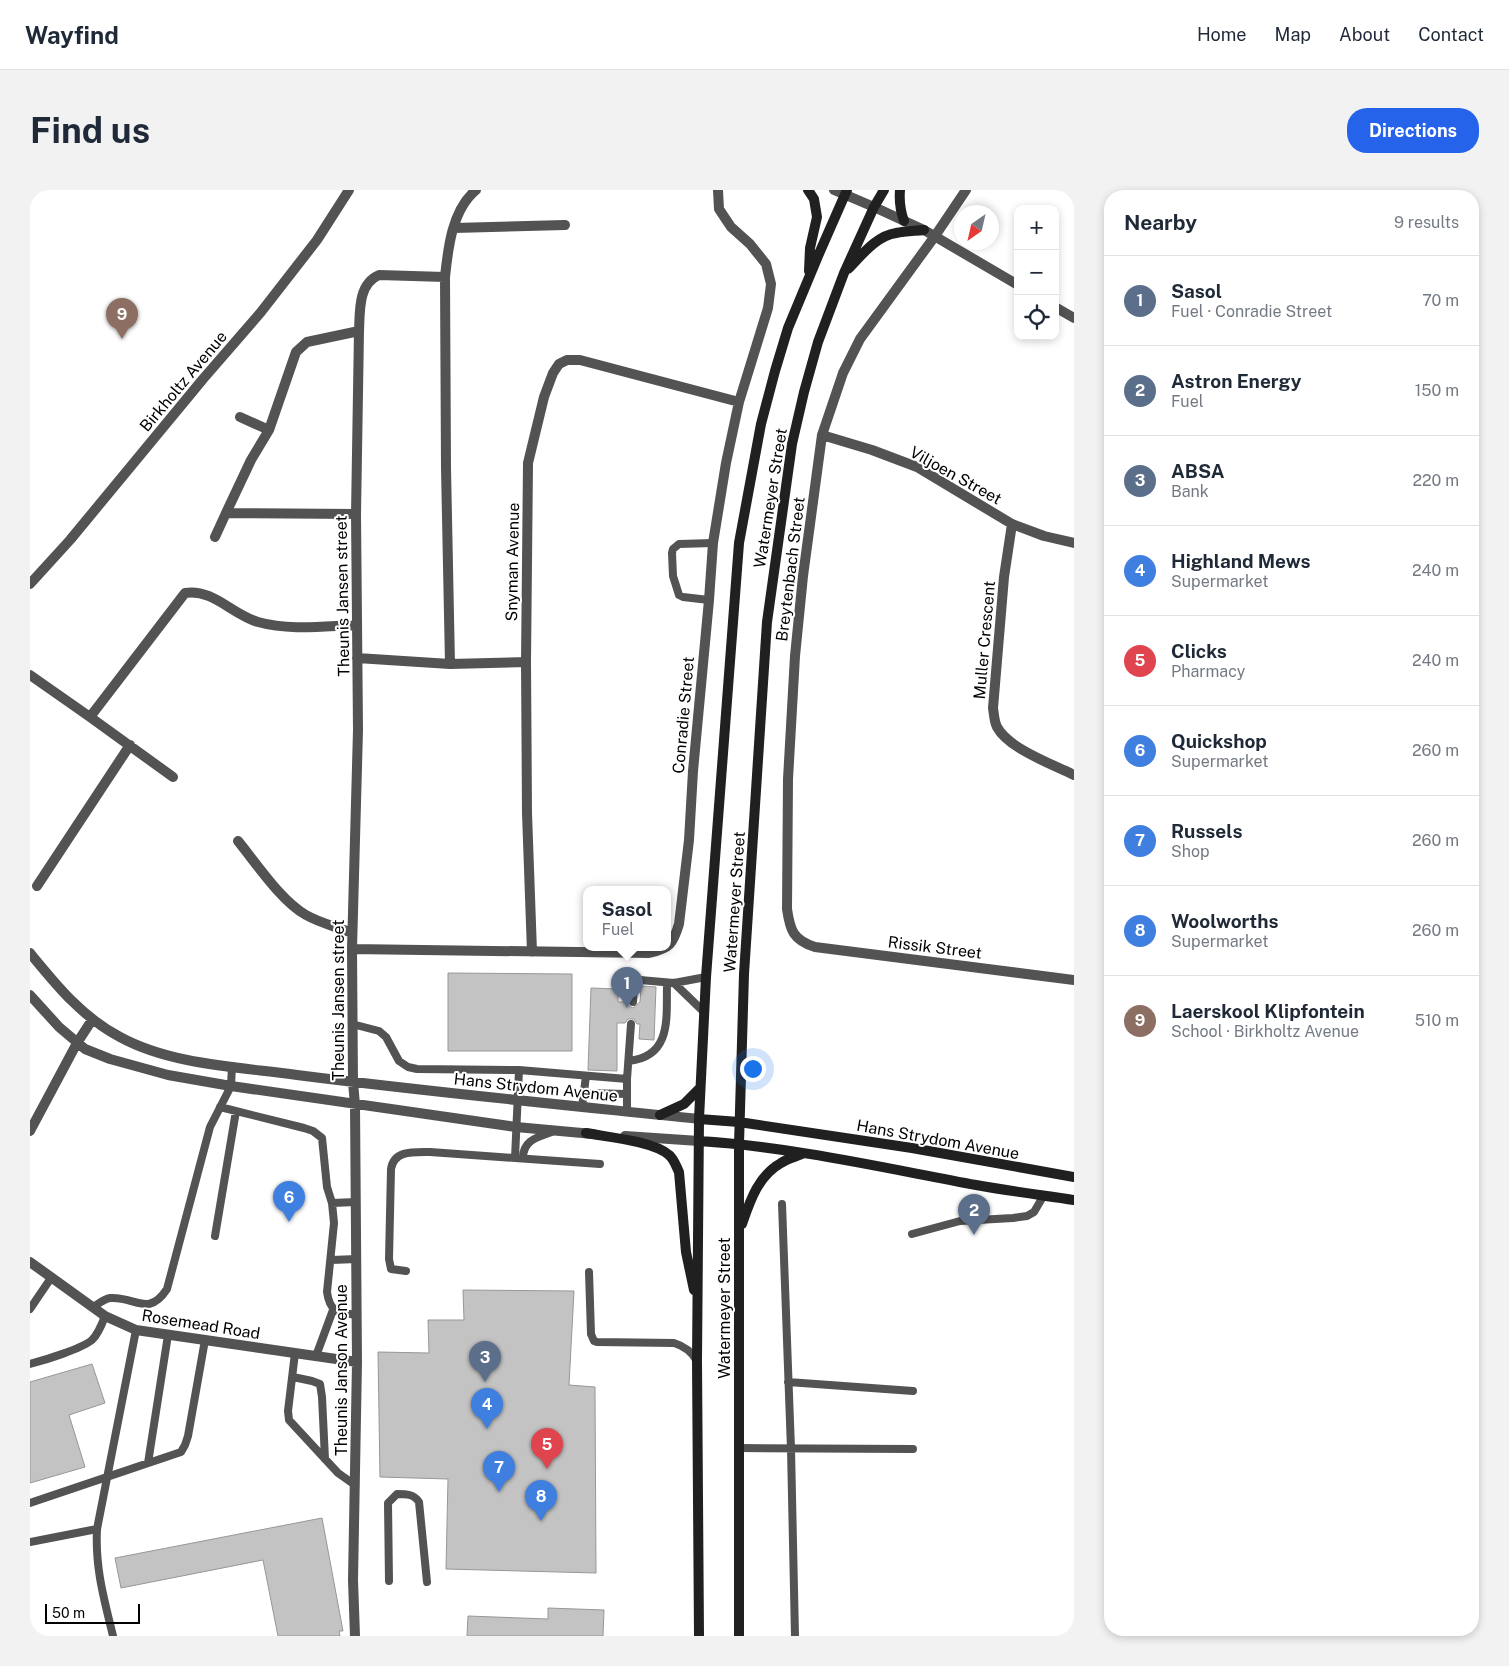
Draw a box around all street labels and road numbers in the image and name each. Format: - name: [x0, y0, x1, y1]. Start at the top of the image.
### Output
- street label: Birkholtz Avenue: [136, 327, 231, 435]
- street label: Watermeyer Street: [750, 427, 791, 569]
- street label: Viljoen Street: [907, 442, 1005, 508]
- street label: Breytenbach Street: [772, 496, 809, 642]
- street label: Snyman Avenue: [502, 502, 523, 622]
- street label: Theunis Jansen street: [332, 515, 353, 677]
- street label: Muller Crescent: [970, 580, 999, 700]
- street label: Conradie Street: [669, 656, 698, 774]
- street label: Watermeyer Street: [720, 831, 749, 973]
- street label: Theunis Jansen street: [329, 919, 348, 1081]
- street label: Rissik Street: [887, 932, 983, 963]
- street label: Hans Strydom Avenue: [453, 1069, 619, 1106]
- street label: Hans Strydom Avenue: [855, 1116, 1021, 1163]
- street label: Watermeyer Street: [715, 1237, 734, 1379]
- street label: Theunis Janson Avenue: [332, 1284, 351, 1456]
- street label: Rosemead Road: [140, 1306, 262, 1343]

